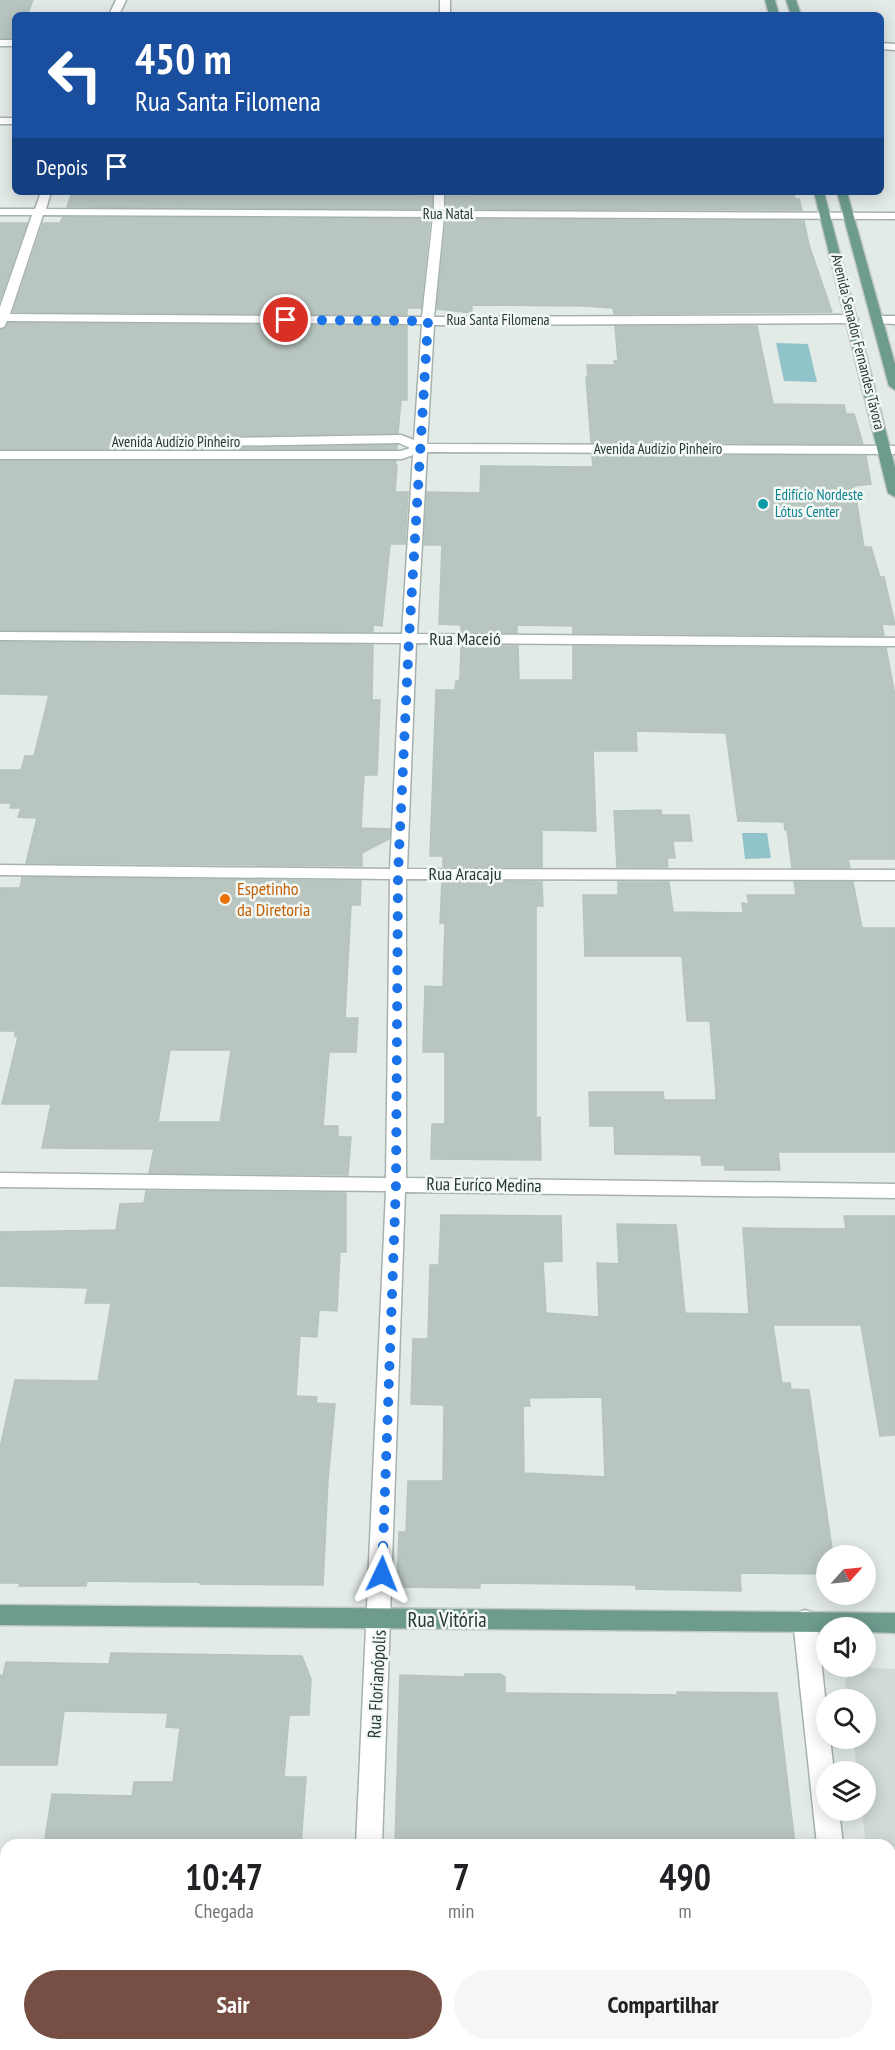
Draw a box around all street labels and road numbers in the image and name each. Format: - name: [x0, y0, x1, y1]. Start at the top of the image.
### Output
- street label: Rua Natal: [423, 204, 474, 223]
- street label: Avenida Senador Fernandes Távora: [827, 252, 889, 432]
- street label: Rua Santa Filomena: [446, 310, 550, 329]
- street label: Avenida Audízio Pinheiro: [112, 432, 240, 451]
- street label: Avenida Audízio Pinheiro: [594, 439, 722, 458]
- street label: Rua Maceió: [429, 627, 501, 650]
- street label: Rua Aracaju: [429, 862, 501, 885]
- street label: Rua Euríco Medina: [426, 1172, 542, 1197]
- street label: Rua Vitória: [407, 1606, 487, 1633]
- street label: Rua Florianópolis: [362, 1629, 391, 1739]

